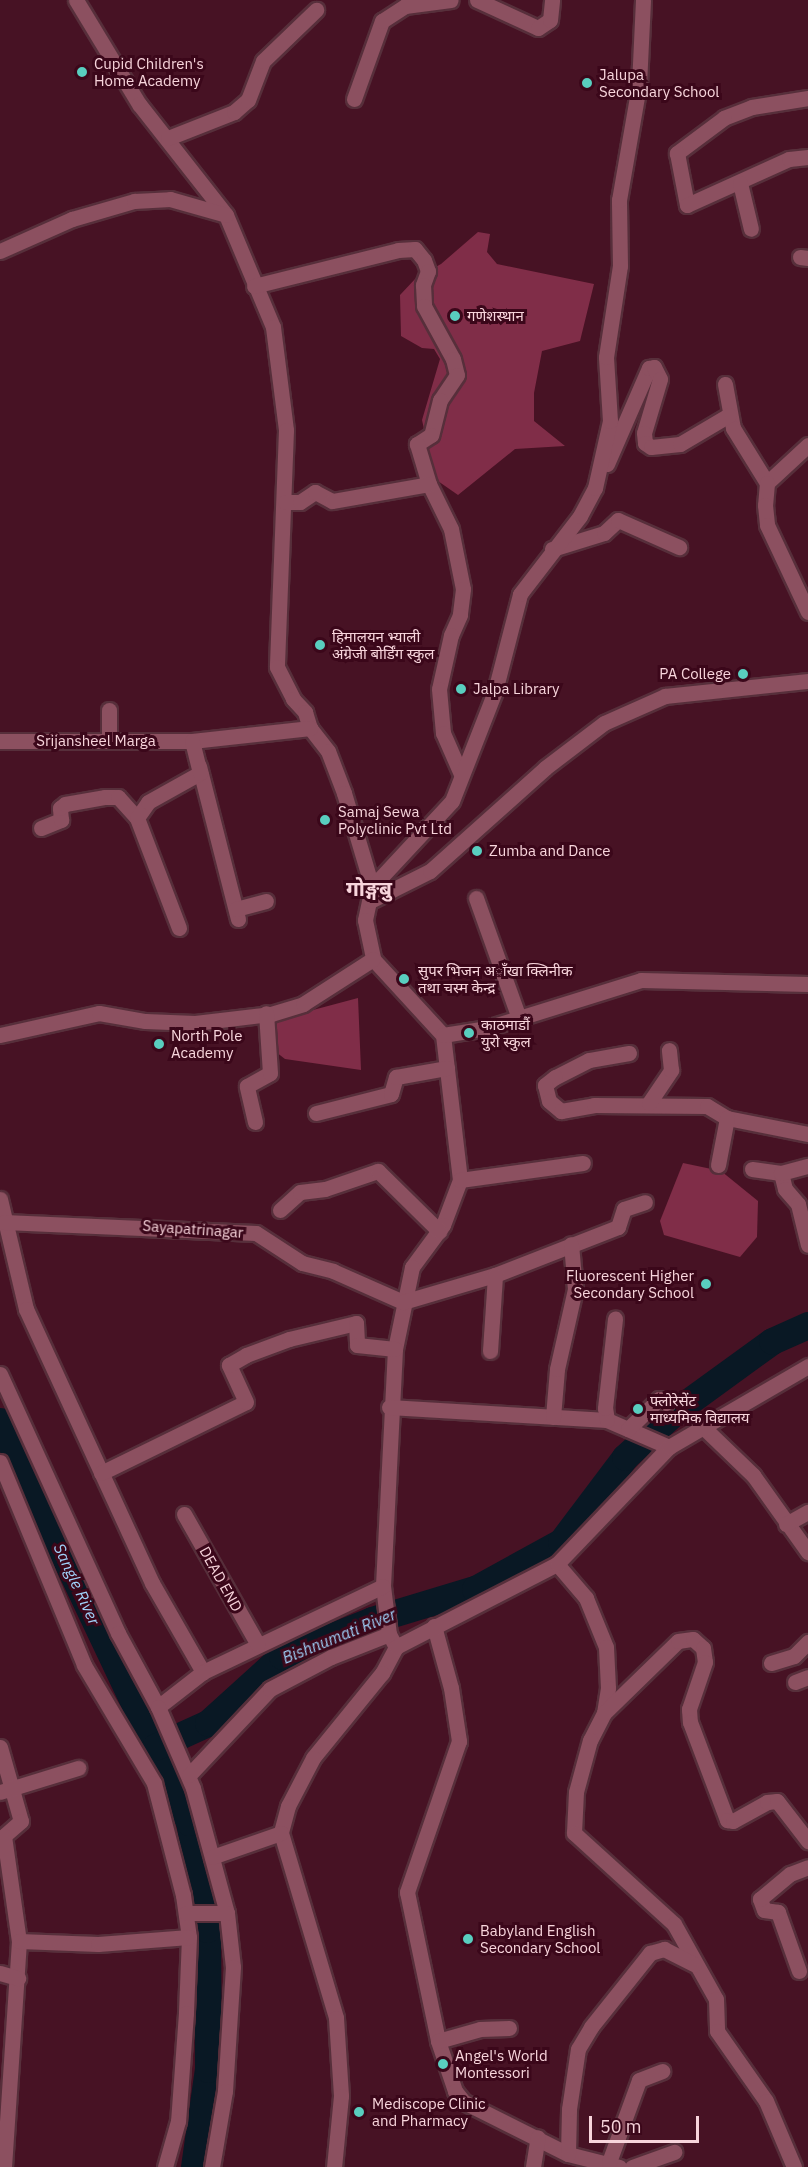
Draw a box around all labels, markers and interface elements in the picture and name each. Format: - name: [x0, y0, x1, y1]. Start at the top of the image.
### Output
- place label: Cupid Children's Home Academy: [94, 54, 204, 89]
- marker: Cupid Children's Home Academy: [75, 65, 89, 79]
- place label: Jalupa Secondary School: [599, 65, 719, 100]
- marker: Jalupa Secondary School: [580, 76, 594, 90]
- place label: गणेशस्थान: [467, 307, 524, 325]
- marker: गणेशस्थान: [448, 309, 462, 323]
- place label: हिमालयन भ्याली अंग्रेजी बोर्डिंग स्कुल: [332, 627, 434, 662]
- marker: हिमालयन भ्याली अंग्रेजी बोर्डिंग स्कुल: [313, 638, 327, 652]
- place label: PA College: [659, 665, 731, 683]
- marker: PA College: [736, 667, 750, 681]
- place label: Jalpa Library: [473, 680, 560, 698]
- marker: Jalpa Library: [454, 682, 468, 696]
- street label: Srijansheel Marga: [36, 732, 156, 750]
- place label: Samaj Sewa Polyclinic Pvt Ltd: [338, 802, 452, 837]
- marker: Samaj Sewa Polyclinic Pvt Ltd: [316, 811, 334, 829]
- place label: Zumba and Dance: [489, 842, 611, 860]
- marker: Zumba and Dance: [470, 844, 484, 858]
- district label: गोङ्गबु: [346, 875, 392, 901]
- place label: सुपर भिजन अाँखा क्लिनीक तथा चस्म केन्द्र: [418, 961, 572, 996]
- marker: सुपर भिजन अाँखा क्लिनीक तथा चस्म केन्द्र: [395, 970, 413, 988]
- place label: काठमाडौं युरो स्कुल: [481, 1015, 531, 1050]
- place label: North Pole Academy: [171, 1026, 242, 1061]
- marker: काठमाडौं युरो स्कुल: [462, 1026, 476, 1040]
- marker: North Pole Academy: [152, 1037, 166, 1051]
- street label: Sayapatrinagar: [142, 1216, 244, 1242]
- place label: Fluorescent Higher Secondary School: [566, 1266, 694, 1301]
- marker: Fluorescent Higher Secondary School: [699, 1277, 713, 1291]
- place label: फ्लोरेसेंट माध्यमिक विद्यालय: [650, 1391, 750, 1426]
- marker: फ्लोरेसेंट माध्यमिक विद्यालय: [631, 1402, 645, 1416]
- water label: Sangle River: [50, 1540, 104, 1628]
- street label: DEAD END: [196, 1543, 246, 1615]
- water label: Bishnumati River: [279, 1604, 399, 1668]
- place label: Babyland English Secondary School: [480, 1921, 600, 1956]
- marker: Babyland English Secondary School: [461, 1932, 475, 1946]
- place label: Angel's World Montessori: [455, 2046, 548, 2081]
- marker: Angel's World Montessori: [436, 2057, 450, 2071]
- place label: Mediscope Clinic and Pharmacy: [372, 2094, 485, 2129]
- marker: Mediscope Clinic and Pharmacy: [350, 2103, 368, 2121]
- scale bar: [592, 2104, 702, 2142]
- text: 50 m: [600, 2115, 642, 2138]

